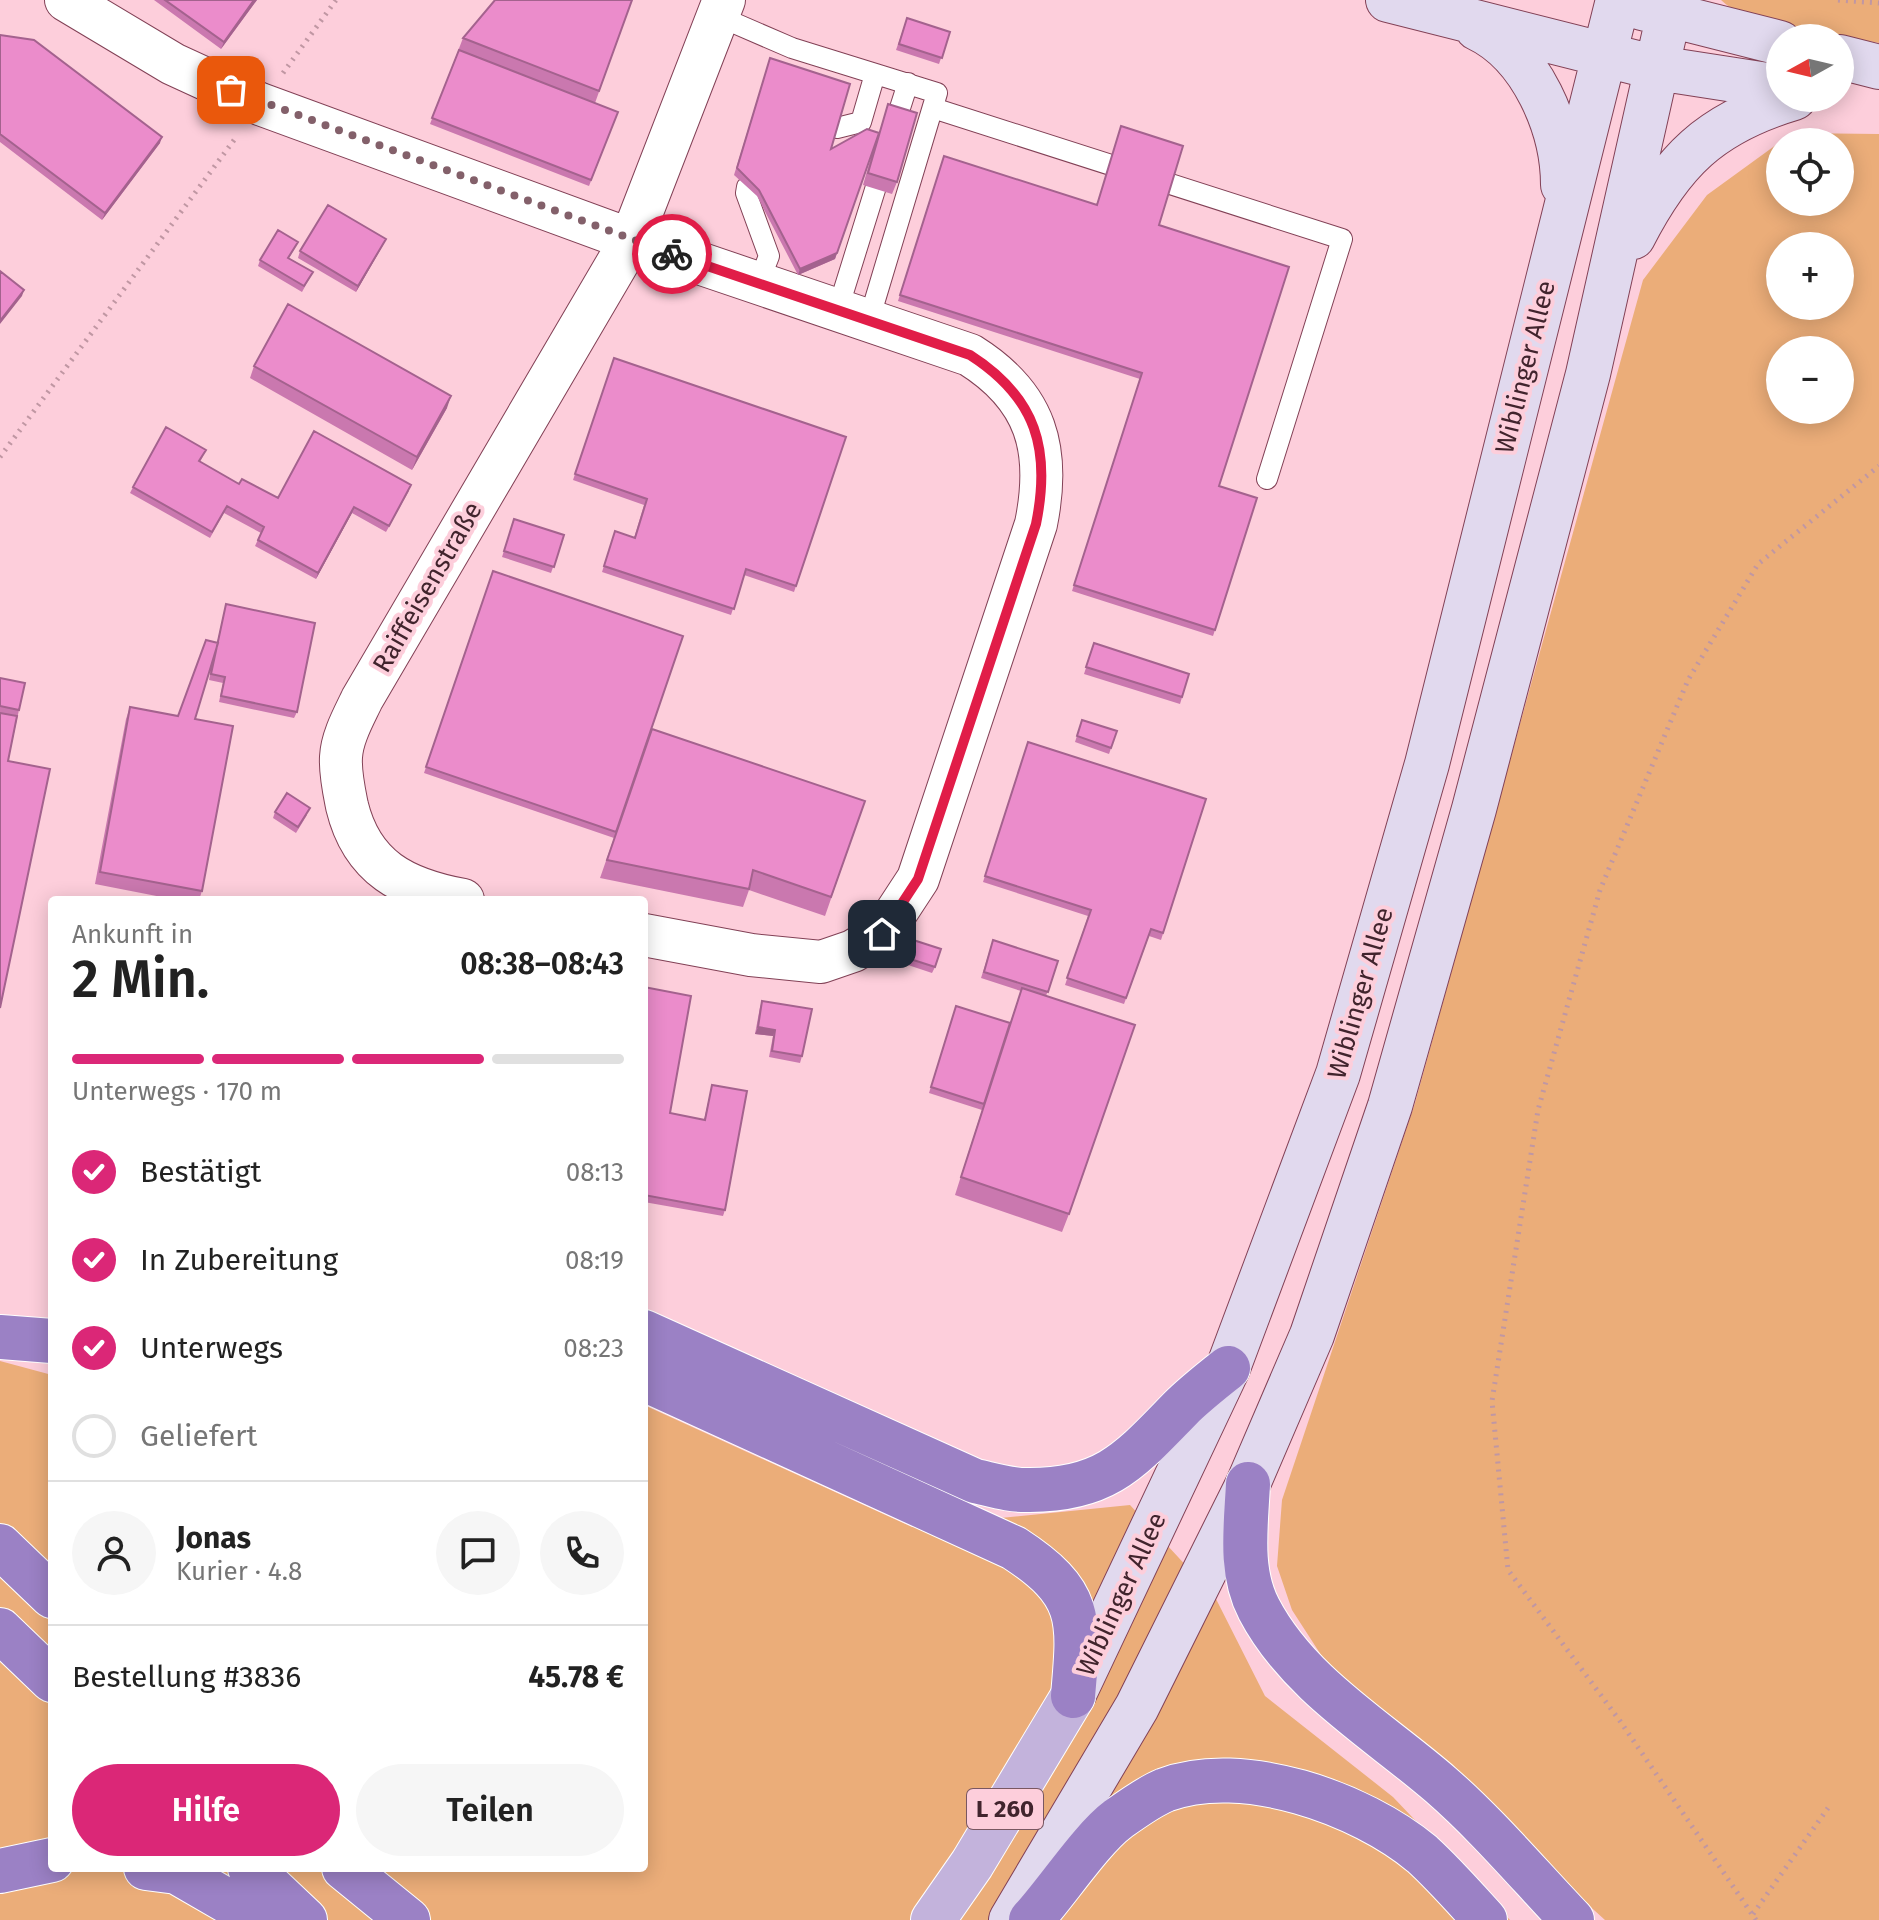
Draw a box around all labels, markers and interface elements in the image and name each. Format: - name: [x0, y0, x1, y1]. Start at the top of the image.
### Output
- north arrow: [1766, 24, 1854, 112]
- map controls: [1766, 24, 1854, 424]
- pin: [197, 56, 265, 124]
- icon: bag: [209, 68, 253, 112]
- button: locate: [1766, 128, 1854, 216]
- courier: [632, 214, 712, 294]
- icon: bike: [650, 232, 694, 276]
- button: +: [1766, 232, 1854, 320]
- street label: Wiblinger Allee: [1489, 278, 1562, 457]
- button: −: [1766, 336, 1854, 424]
- street label: Raiffeisenstraße: [366, 497, 489, 678]
- pin: [848, 900, 916, 968]
- street label: Wiblinger Allee: [1321, 904, 1400, 1082]
- icon: home: [860, 912, 904, 956]
- text: Ankunft in: [72, 919, 193, 950]
- text: 08:38–08:43: [460, 946, 624, 982]
- text: 2 Min.: [72, 948, 209, 1011]
- text: Unterwegs · 170 m: [72, 1076, 282, 1107]
- icon: check: [72, 1150, 116, 1194]
- text: Bestätigt: [140, 1154, 261, 1190]
- text: 08:13: [566, 1157, 624, 1188]
- icon: check: [72, 1238, 116, 1282]
- text: In Zubereitung: [140, 1242, 338, 1278]
- text: 08:19: [565, 1245, 624, 1276]
- icon: check: [72, 1326, 116, 1370]
- text: Unterwegs: [140, 1330, 283, 1366]
- text: 08:23: [563, 1333, 624, 1364]
- text: Geliefert: [140, 1418, 257, 1454]
- street label: Wiblinger Allee: [1070, 1507, 1173, 1681]
- button: person: [72, 1511, 156, 1595]
- button: chat: [436, 1511, 520, 1595]
- button: phone: [540, 1511, 624, 1595]
- text: Jonas: [176, 1520, 251, 1556]
- text: Kurier · 4.8: [176, 1556, 302, 1587]
- text: Bestellung #3836: [72, 1659, 301, 1695]
- text: 45.78 €: [528, 1659, 624, 1695]
- button: Hilfe: [72, 1764, 340, 1856]
- button: Teilen: [356, 1764, 624, 1856]
- road number: L 260: [967, 1789, 1043, 1829]

